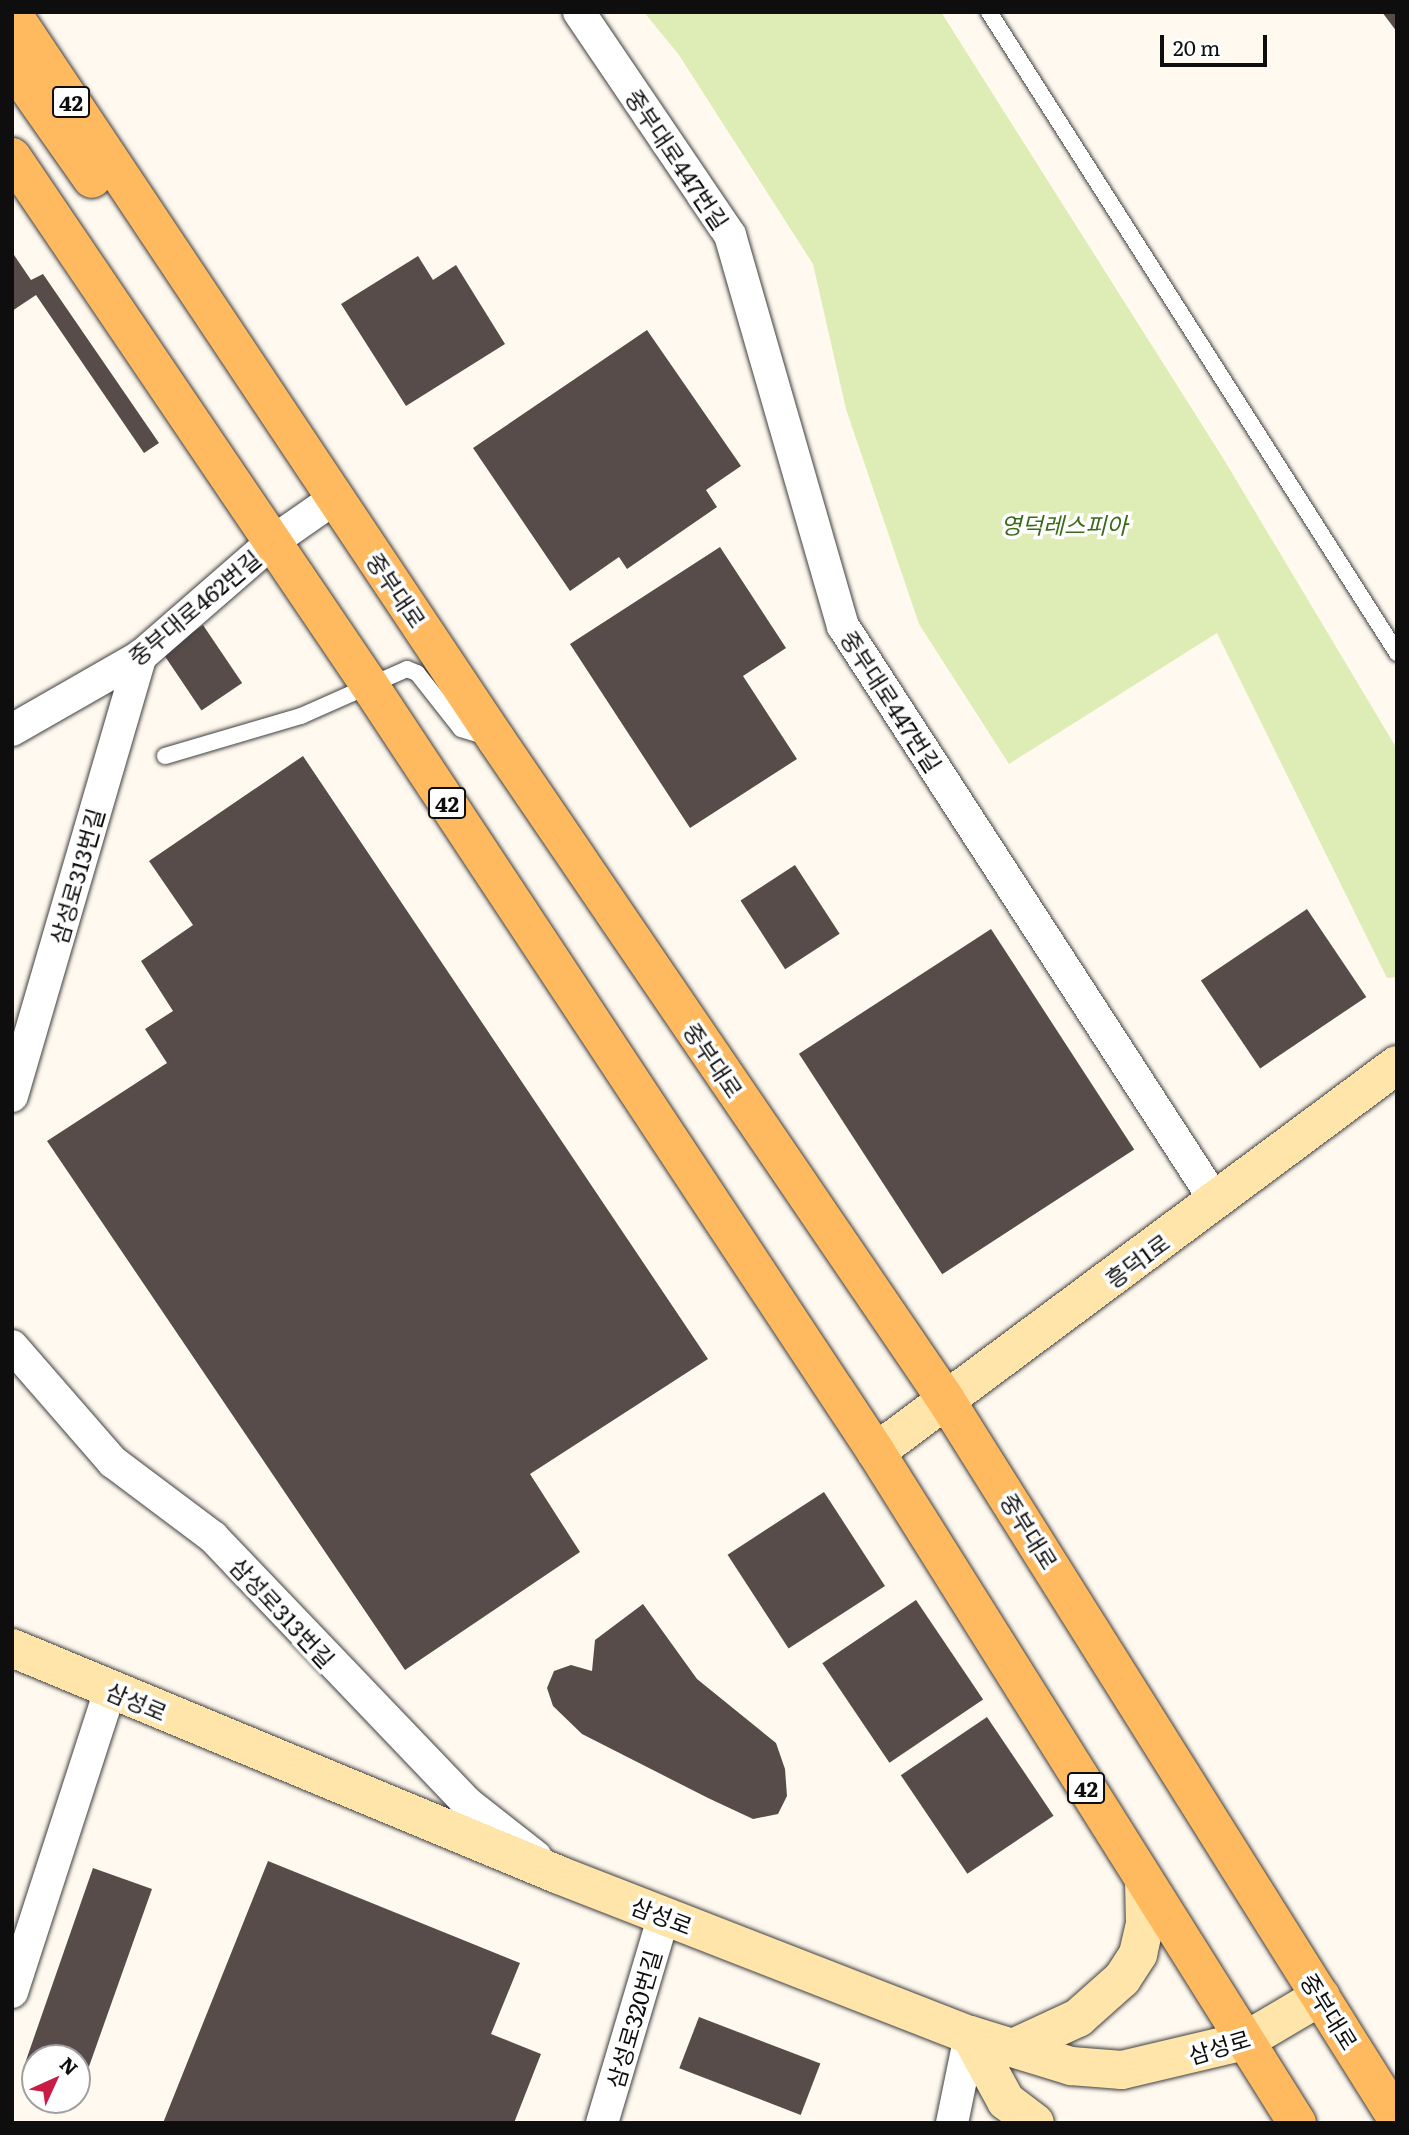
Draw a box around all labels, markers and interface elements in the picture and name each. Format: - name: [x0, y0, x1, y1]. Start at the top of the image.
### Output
- scale bar: [1164, 21, 1271, 65]
- text: 20 m: [1173, 31, 1220, 62]
- road number: 42: [52, 84, 90, 119]
- street label: 중부대로447번길: [621, 84, 735, 234]
- park label: 영덕레스피아: [1001, 510, 1127, 538]
- street label: 중부대로462번길: [122, 544, 266, 670]
- street label: 중부대로: [362, 547, 432, 633]
- street label: 중부대로447번길: [836, 625, 948, 777]
- road number: 42: [428, 786, 466, 820]
- street label: 삼성로313번길: [43, 805, 109, 947]
- street label: 중부대로: [679, 1017, 749, 1103]
- street label: 흥덕1로: [1099, 1227, 1175, 1293]
- street label: 중부대로: [996, 1488, 1064, 1574]
- street label: 삼성로313번길: [225, 1551, 341, 1673]
- street label: 삼성로: [102, 1676, 172, 1726]
- road number: 42: [1067, 1770, 1105, 1806]
- street label: 삼성로: [627, 1891, 697, 1939]
- street label: 삼성로320번길: [600, 1947, 666, 2091]
- street label: 중부대로: [1296, 1968, 1364, 2054]
- street label: 삼성로: [1185, 2024, 1253, 2068]
- north arrow: [21, 2044, 91, 2114]
- text: N: [54, 2050, 85, 2081]

